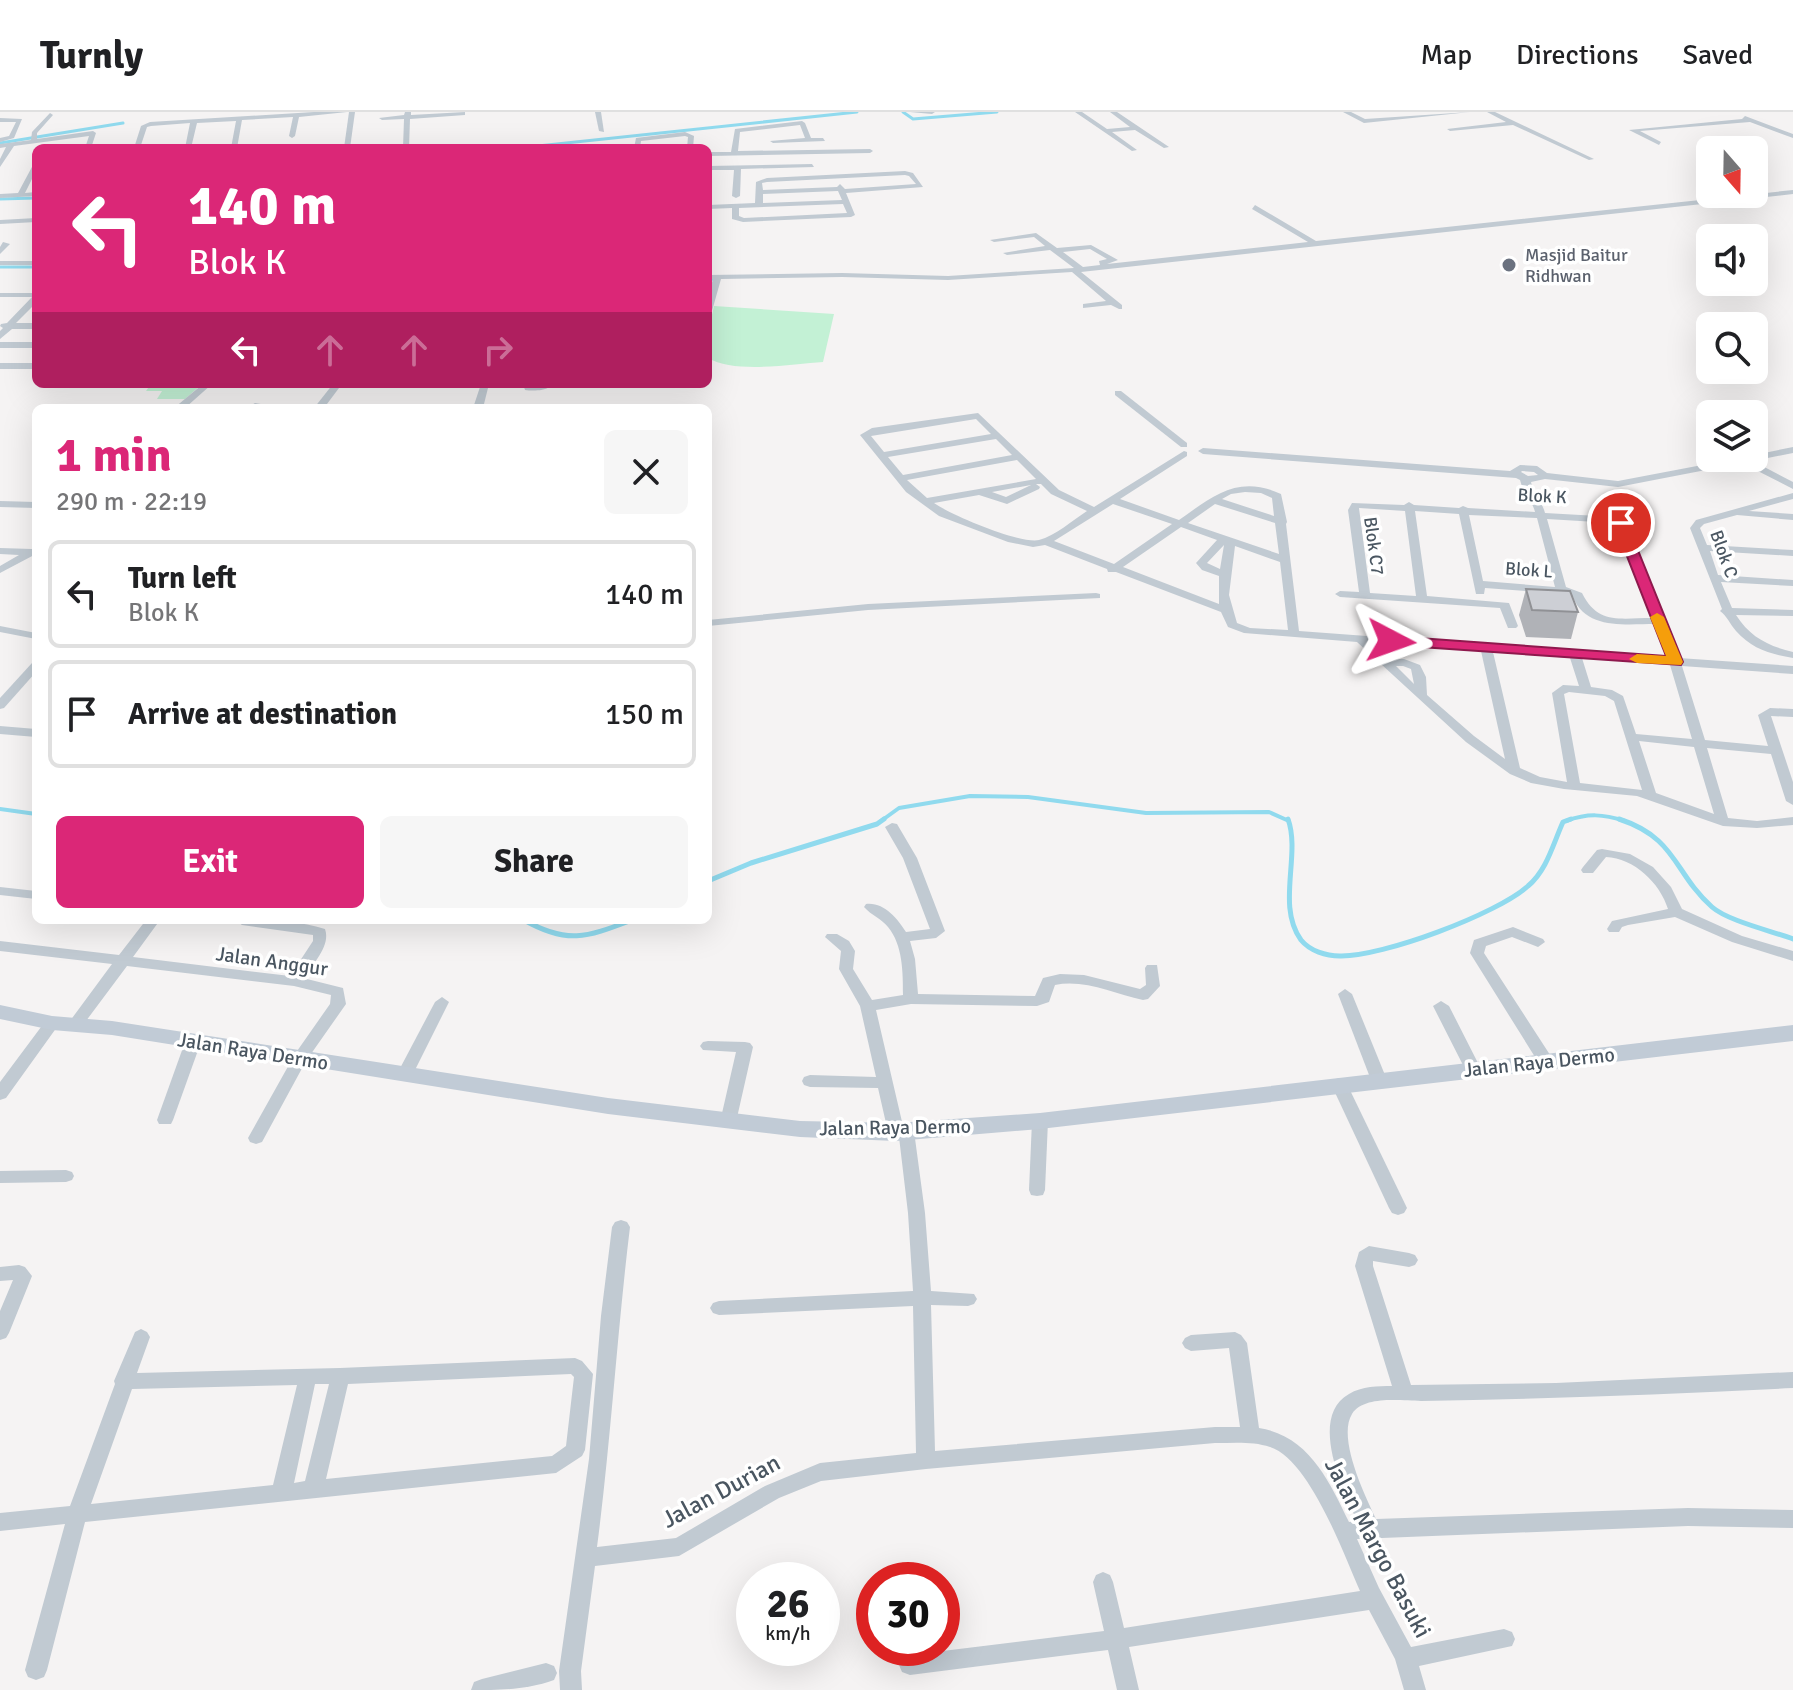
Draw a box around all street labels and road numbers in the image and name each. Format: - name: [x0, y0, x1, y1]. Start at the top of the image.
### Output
- street label: Blok K: [1517, 484, 1567, 508]
- street label: Blok C7: [1359, 515, 1389, 577]
- street label: Blok C: [1705, 527, 1743, 581]
- street label: Blok L: [1505, 557, 1553, 583]
- street label: Jalan Anggur: [214, 941, 330, 982]
- street label: Jalan Raya Dermo: [176, 1027, 330, 1076]
- street label: Jalan Raya Dermo: [1462, 1042, 1616, 1083]
- street label: Jalan Raya Dermo: [819, 1114, 971, 1141]
- street label: Jalan Durian: [657, 1447, 785, 1535]
- street label: Jalan Margo Basuki: [1318, 1453, 1438, 1643]

